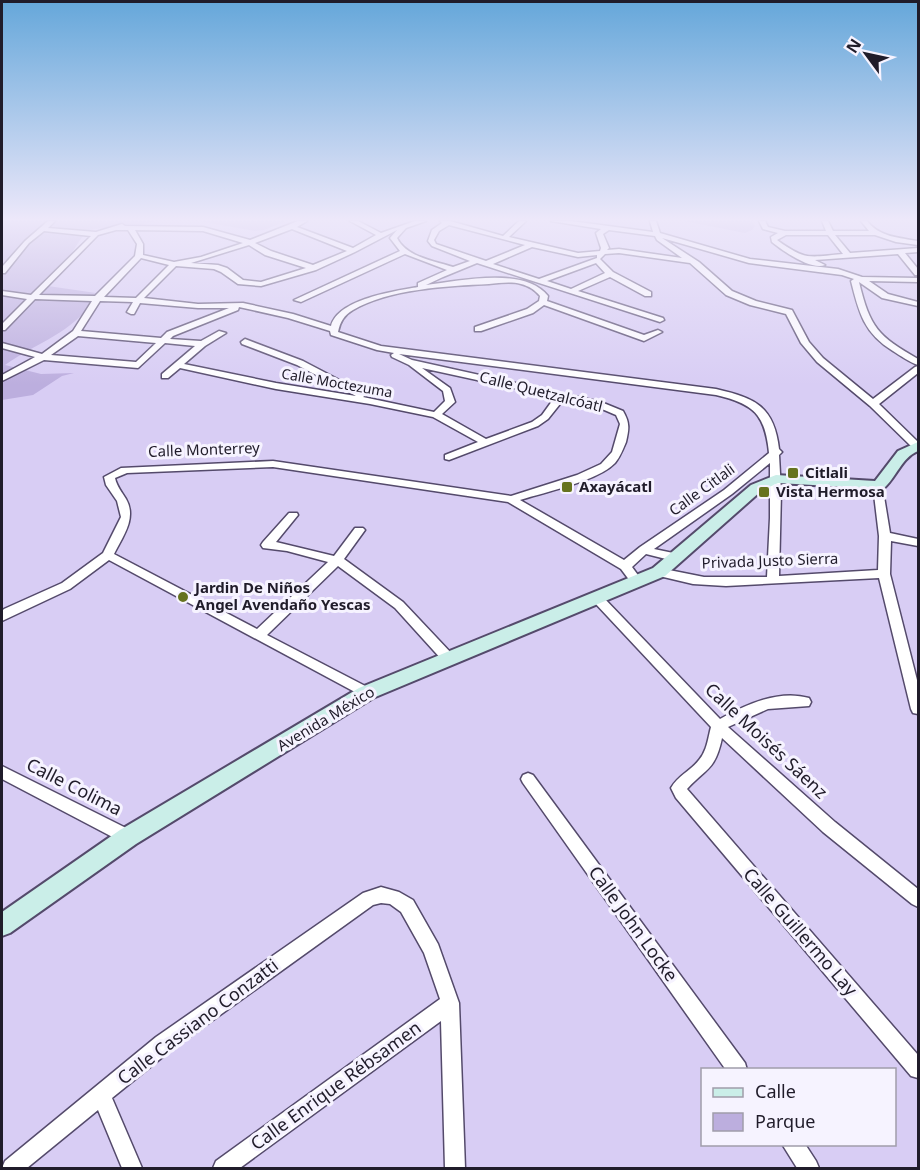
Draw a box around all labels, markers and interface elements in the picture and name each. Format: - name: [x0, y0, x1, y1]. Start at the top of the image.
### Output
- north arrow: [836, 24, 896, 84]
- text: N: [841, 34, 866, 57]
- street label: Calle Moctezuma: [280, 363, 394, 402]
- street label: Calle Quetzalcóatl: [478, 366, 605, 416]
- street label: Calle Monterrey: [148, 437, 260, 461]
- street label: Calle Citlali: [664, 459, 738, 520]
- place label: Citlali: [805, 462, 848, 482]
- marker: Citlali: [786, 466, 800, 480]
- place label: Axayácatl: [579, 476, 652, 496]
- marker: Axayácatl: [560, 480, 574, 494]
- place label: Vista Hermosa: [776, 481, 885, 501]
- marker: Vista Hermosa: [757, 485, 771, 499]
- street label: Privada Justo Sierra: [701, 548, 839, 572]
- place label: Jardin De Niños Angel Avendaño Yescas: [193, 577, 370, 614]
- marker: Jardin De Niños Angel Avendaño Yescas: [176, 590, 190, 604]
- street label: Calle Moisés Sáenz: [700, 677, 833, 803]
- street label: Avenida México: [273, 681, 378, 755]
- street label: Calle Colima: [23, 752, 126, 820]
- street label: Calle John Locke: [584, 861, 684, 986]
- street label: Calle Guillermo Lay: [738, 862, 864, 1001]
- street label: Calle Cassiano Conzatti: [112, 953, 283, 1090]
- street label: Calle Enrique Rébsamen: [245, 1015, 425, 1155]
- legend: [701, 1068, 896, 1146]
- text: Calle: [755, 1079, 796, 1103]
- text: Parque: [755, 1109, 815, 1133]

